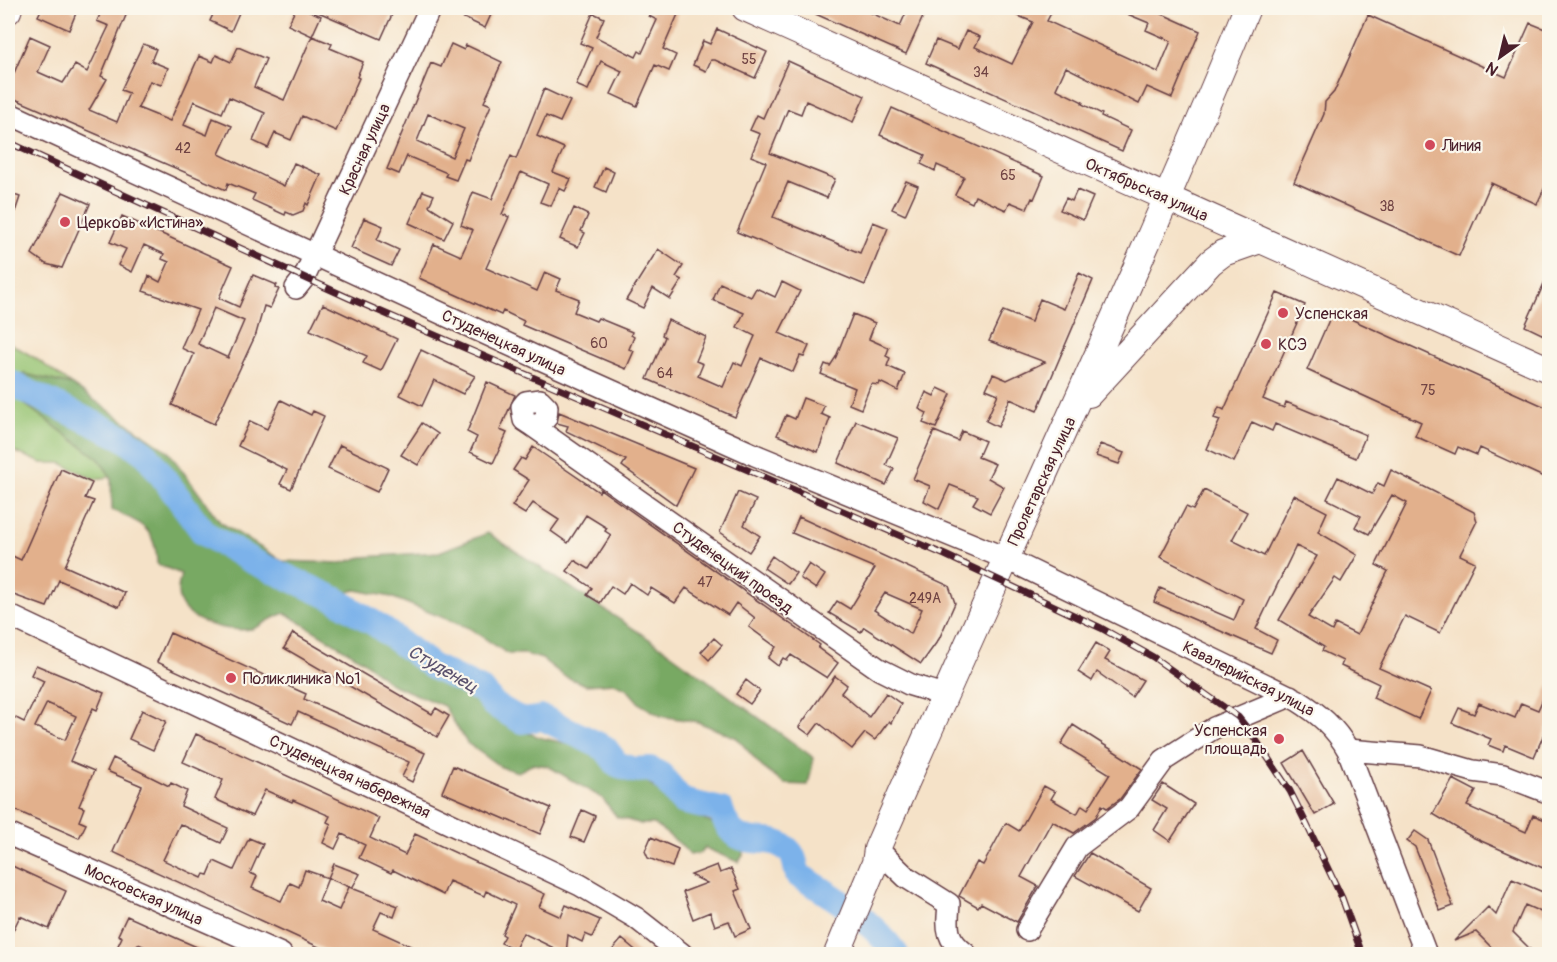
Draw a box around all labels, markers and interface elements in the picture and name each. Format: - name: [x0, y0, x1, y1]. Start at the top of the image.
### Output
- north arrow: [1470, 27, 1530, 87]
- house number: 55: [741, 51, 757, 68]
- text: N: [1482, 57, 1502, 80]
- house number: 34: [973, 64, 989, 81]
- street label: Красная улица: [335, 101, 395, 198]
- place label: Линия: [1441, 136, 1481, 156]
- marker: Линия: [1423, 138, 1437, 152]
- house number: 42: [175, 140, 191, 157]
- street label: Октябрьская улица: [1082, 154, 1211, 226]
- house number: 65: [1000, 167, 1016, 184]
- house number: 38: [1380, 198, 1394, 215]
- place label: Церковь «Истина»: [77, 213, 203, 233]
- marker: Церковь «Истина»: [58, 215, 72, 229]
- place label: Успенская: [1295, 304, 1368, 324]
- street label: Студенецкая улица: [438, 305, 569, 380]
- marker: Успенская: [1276, 306, 1290, 320]
- house number: 60: [590, 335, 608, 352]
- place label: КСЭ: [1278, 335, 1307, 355]
- marker: КСЭ: [1259, 337, 1273, 351]
- house number: 64: [657, 365, 673, 382]
- house number: 75: [1421, 382, 1436, 399]
- street label: Пролетарская улица: [1003, 414, 1080, 549]
- street label: Студенецкий проезд: [668, 517, 797, 618]
- house number: 47: [697, 574, 713, 591]
- house number: 249А: [909, 590, 941, 607]
- street label: Кавалерийская улица: [1179, 637, 1318, 721]
- water label: Студенец: [404, 640, 482, 699]
- place label: Поликлиника №1: [243, 669, 360, 689]
- marker: Поликлиника №1: [224, 671, 238, 685]
- place label: Успенская площадь: [1194, 721, 1267, 759]
- street label: Студенецкая набережная: [266, 731, 433, 823]
- marker: Успенская площадь: [1272, 732, 1286, 746]
- street label: Московская улица: [81, 860, 206, 930]

